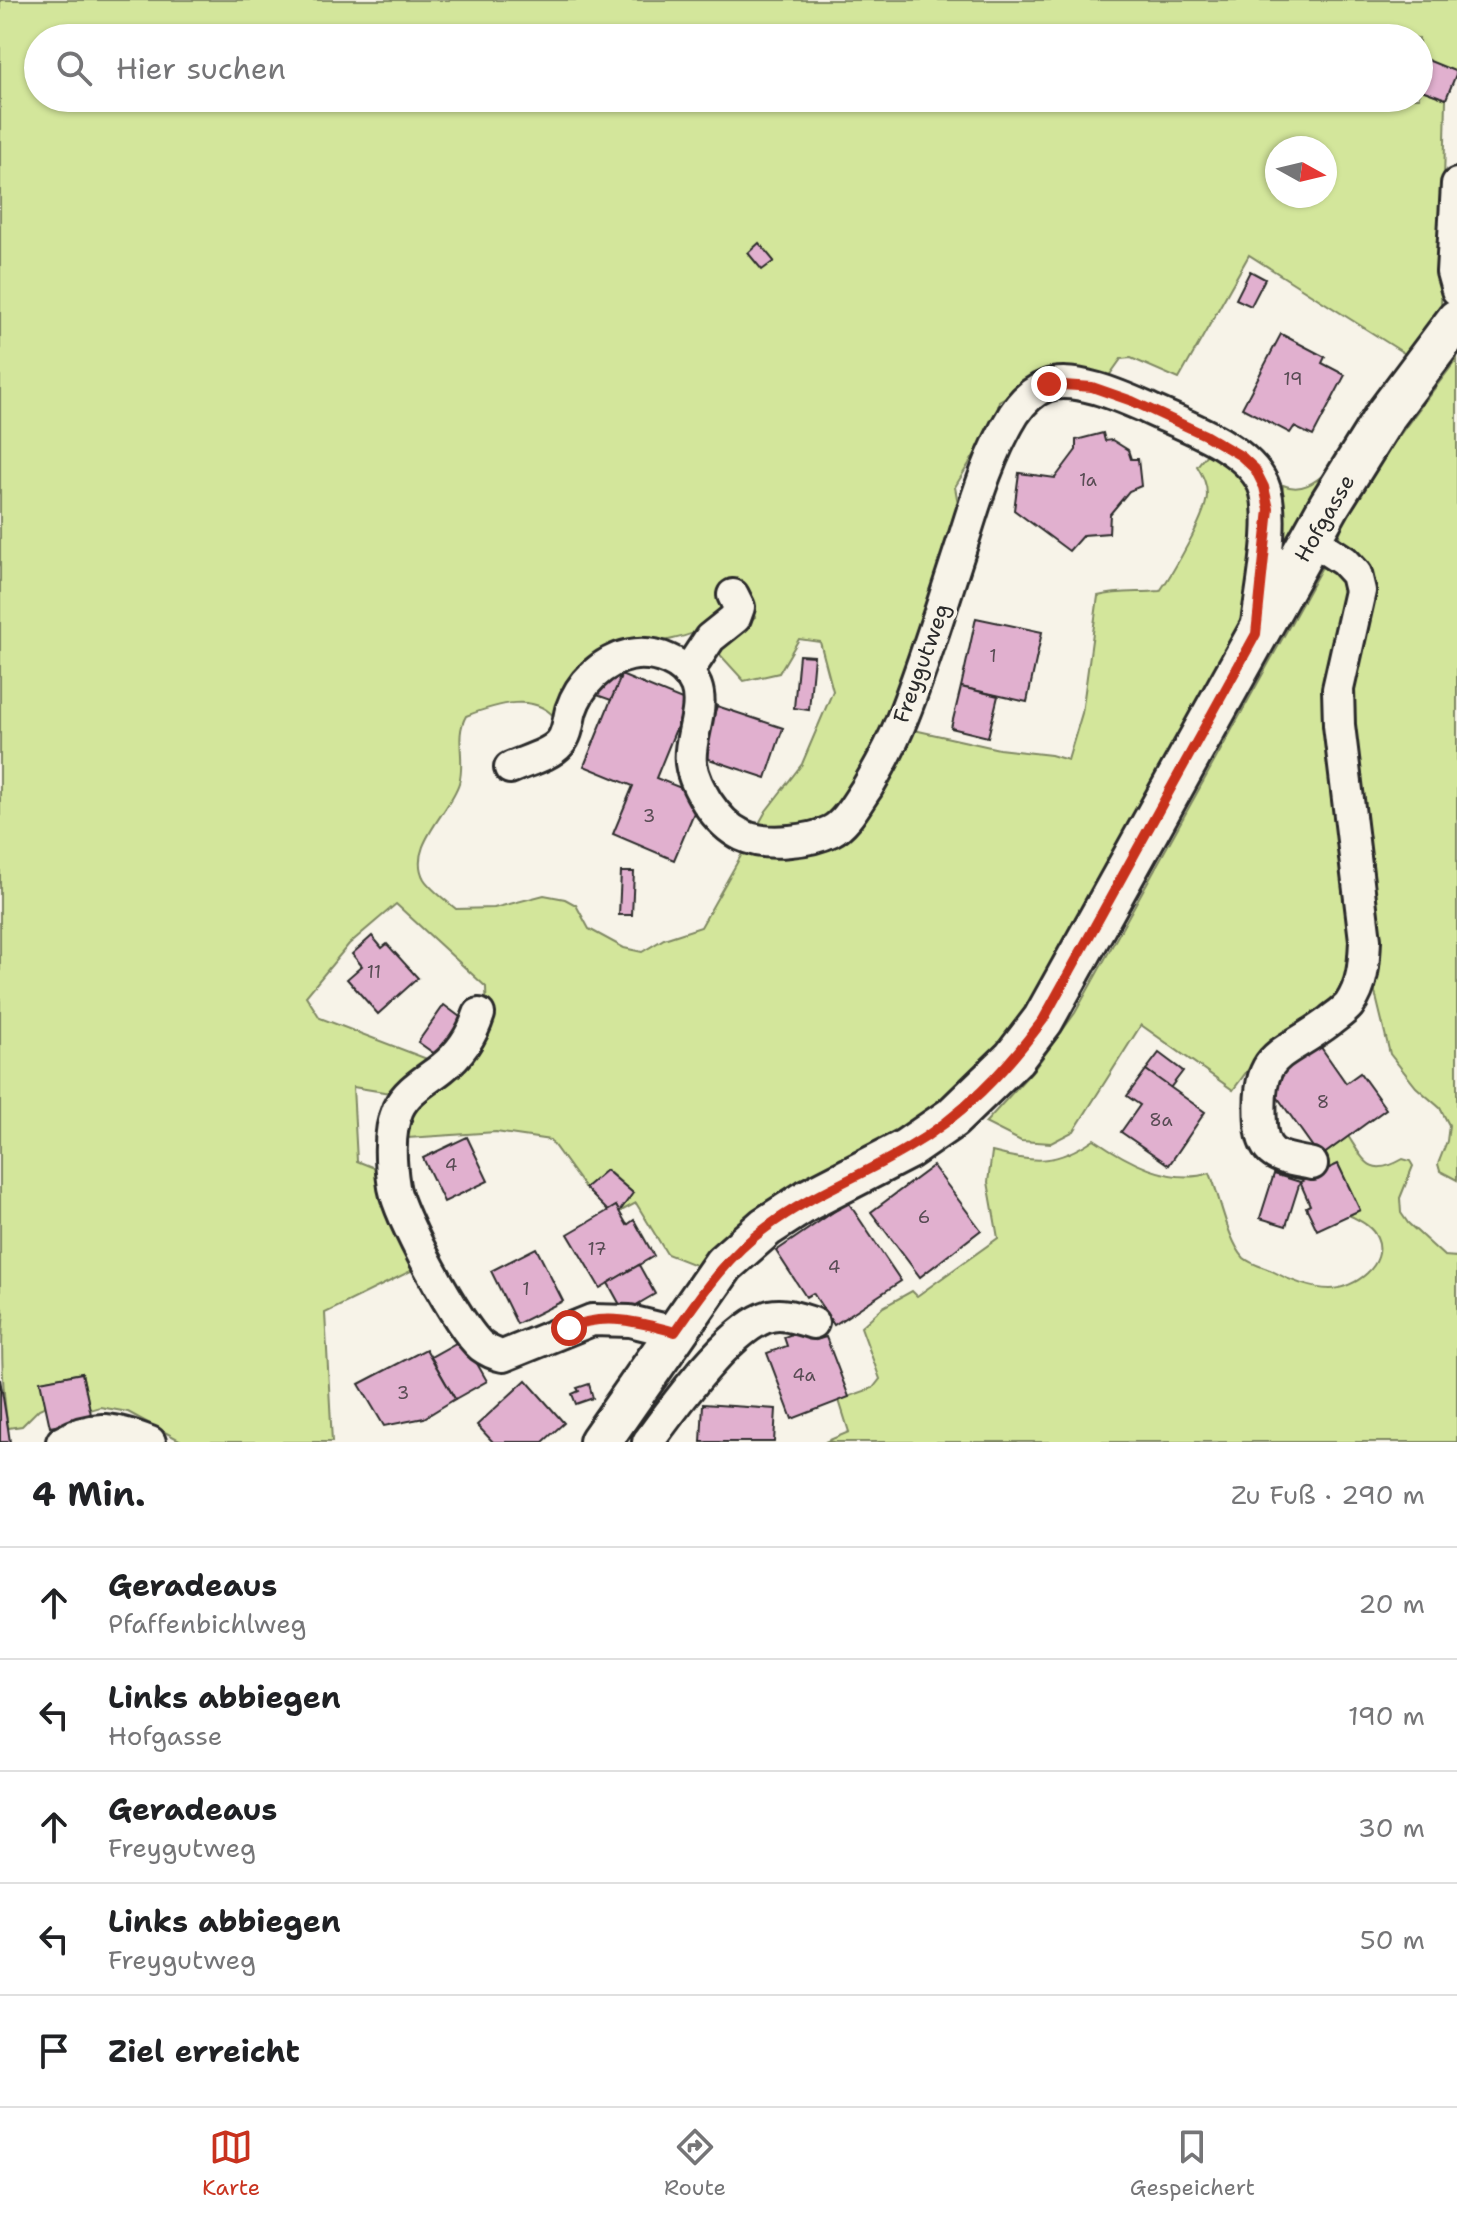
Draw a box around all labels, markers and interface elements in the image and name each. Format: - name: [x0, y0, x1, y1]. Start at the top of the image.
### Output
- search box: [24, 24, 1433, 112]
- icon: search: [52, 46, 96, 90]
- text: Hier suchen: [116, 48, 286, 89]
- north arrow: [1265, 136, 1337, 208]
- route end: [1031, 366, 1067, 402]
- house number: 19: [1283, 367, 1303, 391]
- house number: 1a: [1079, 468, 1097, 492]
- street label: Hofgasse: [1288, 469, 1361, 567]
- street label: Freygutweg: [886, 599, 957, 727]
- house number: 1: [989, 644, 997, 668]
- house number: 3: [643, 804, 655, 828]
- house number: 11: [367, 960, 381, 984]
- house number: 8: [1317, 1090, 1329, 1114]
- house number: 8a: [1149, 1108, 1173, 1132]
- house number: 4: [445, 1153, 457, 1177]
- house number: 6: [918, 1205, 930, 1229]
- house number: 17: [587, 1237, 607, 1261]
- house number: 4: [828, 1255, 840, 1279]
- house number: 1: [522, 1277, 530, 1301]
- route start: [551, 1310, 587, 1346]
- house number: 4a: [792, 1363, 816, 1387]
- house number: 3: [397, 1381, 409, 1405]
- text: 4 Min.: [32, 1471, 145, 1517]
- text: Zu Fuß · 290 m: [1231, 1477, 1425, 1512]
- text: Geradeaus: [108, 1565, 277, 1606]
- icon: ahead: [32, 1581, 76, 1625]
- text: 20 m: [1358, 1586, 1425, 1621]
- text: Pfaffenbichlweg: [108, 1606, 307, 1641]
- text: Links abbiegen: [108, 1677, 341, 1718]
- icon: left: [32, 1693, 76, 1737]
- text: 190 m: [1348, 1698, 1425, 1733]
- text: Hofgasse: [108, 1718, 223, 1753]
- text: Geradeaus: [108, 1789, 277, 1830]
- icon: ahead: [32, 1805, 76, 1849]
- text: 30 m: [1358, 1810, 1425, 1845]
- text: Freygutweg: [108, 1830, 256, 1865]
- text: Links abbiegen: [108, 1901, 341, 1942]
- icon: left: [32, 1917, 76, 1961]
- text: 50 m: [1360, 1922, 1425, 1957]
- text: Freygutweg: [108, 1942, 256, 1977]
- icon: arrive: [32, 2029, 76, 2073]
- text: Ziel erreicht: [108, 2031, 300, 2072]
- tab: Karte: [202, 2125, 260, 2202]
- tab: Route: [664, 2125, 726, 2202]
- tab: Gespeichert: [1130, 2125, 1255, 2202]

